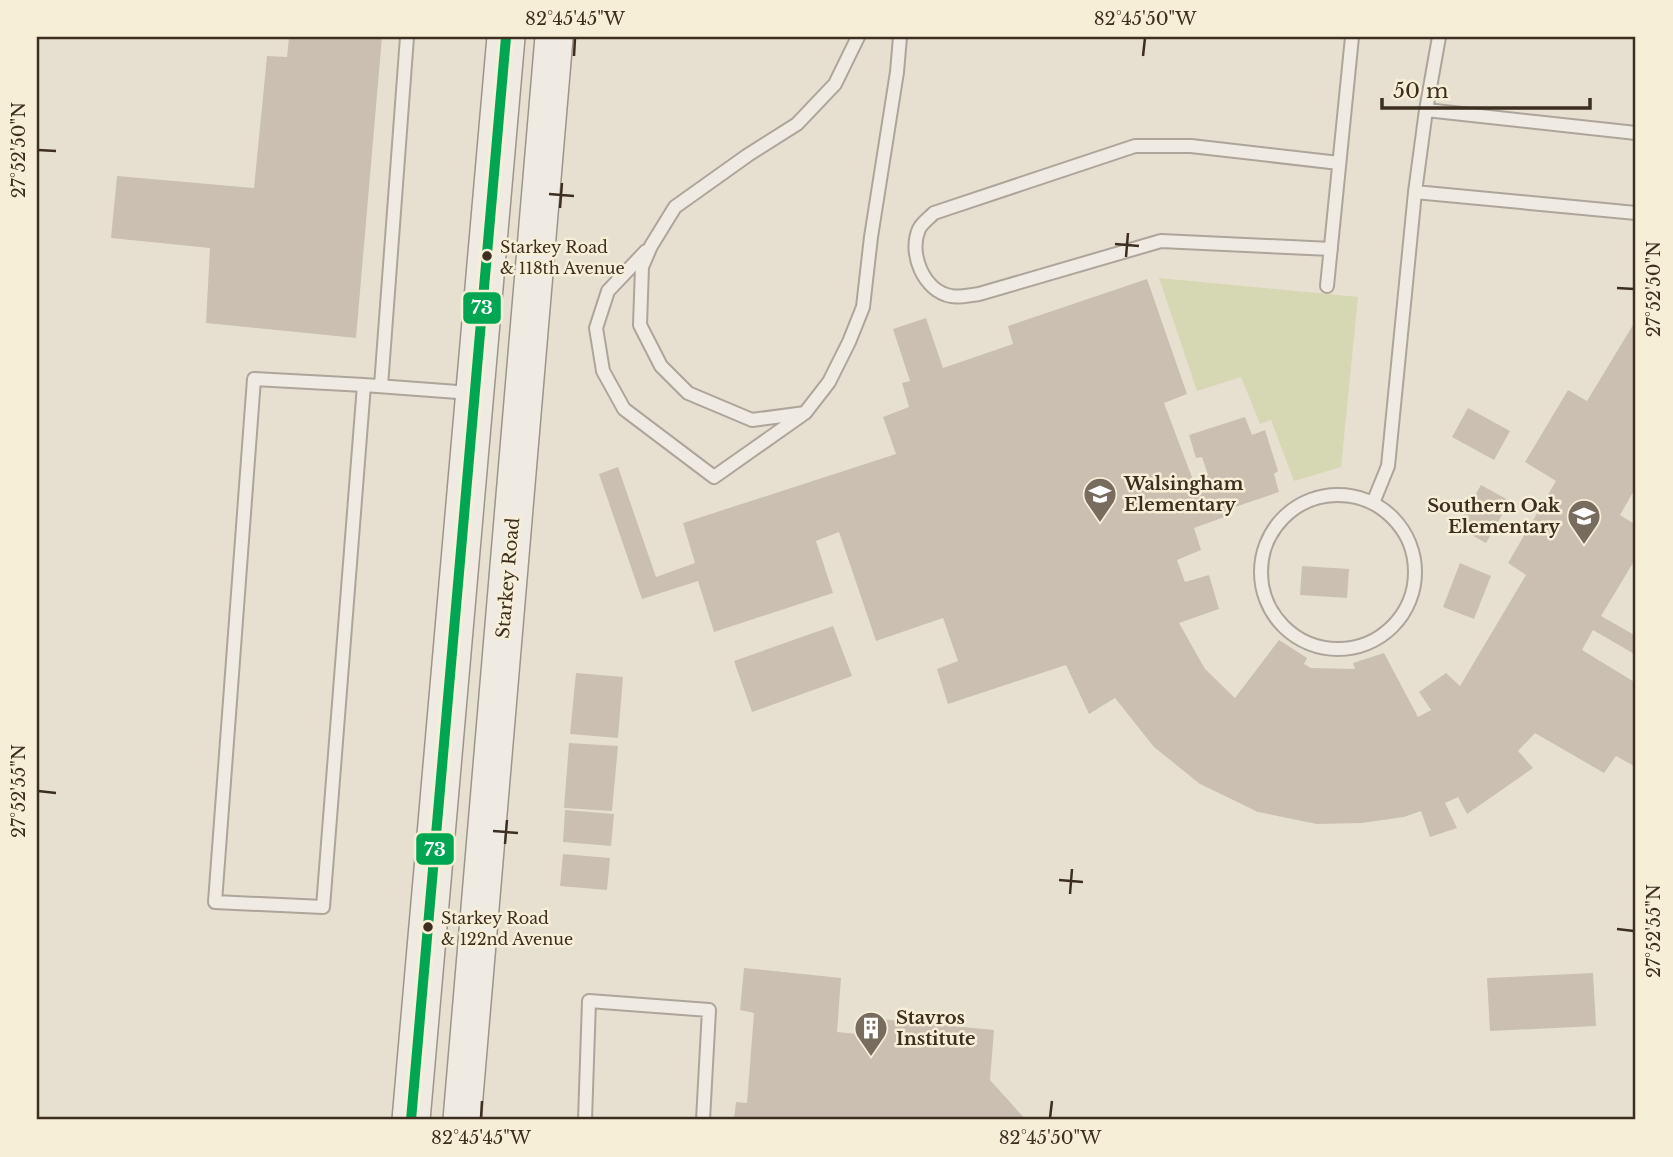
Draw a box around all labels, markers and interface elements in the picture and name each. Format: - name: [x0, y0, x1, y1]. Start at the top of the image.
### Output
- text: 82°45'45"W: [525, 8, 626, 30]
- text: 82°45'50"W: [1094, 8, 1197, 30]
- scale bar: [1382, 66, 1591, 110]
- text: 50 m: [1393, 78, 1449, 104]
- text: 27°52'50"N: [8, 102, 30, 198]
- place label: Starkey Road & 118th Avenue: [500, 237, 625, 278]
- text: 27°52'50"N: [1643, 241, 1665, 337]
- marker: Starkey Road & 118th Avenue: [480, 249, 494, 263]
- line badge: 73: [462, 291, 502, 325]
- text: 73: [471, 296, 493, 319]
- place label: Walsingham Elementary: [1123, 473, 1243, 516]
- school or university icon: Walsingham Elementary: [1081, 475, 1119, 524]
- place label: Southern Oak Elementary: [1427, 495, 1561, 538]
- school or university icon: Southern Oak Elementary: [1565, 497, 1603, 546]
- street label: Starkey Road: [492, 517, 524, 639]
- text: 27°52'55"N: [8, 744, 30, 838]
- line badge: 73: [415, 832, 455, 866]
- text: 73: [424, 838, 446, 861]
- text: 27°52'55"N: [1643, 884, 1665, 978]
- place label: Starkey Road & 122nd Avenue: [441, 908, 573, 949]
- marker: Starkey Road & 122nd Avenue: [421, 920, 435, 934]
- place label: Stavros Institute: [896, 1007, 976, 1050]
- building icon: Stavros Institute: [852, 1009, 890, 1058]
- text: 82°45'45"W: [431, 1127, 532, 1149]
- text: 82°45'50"W: [999, 1127, 1102, 1149]

